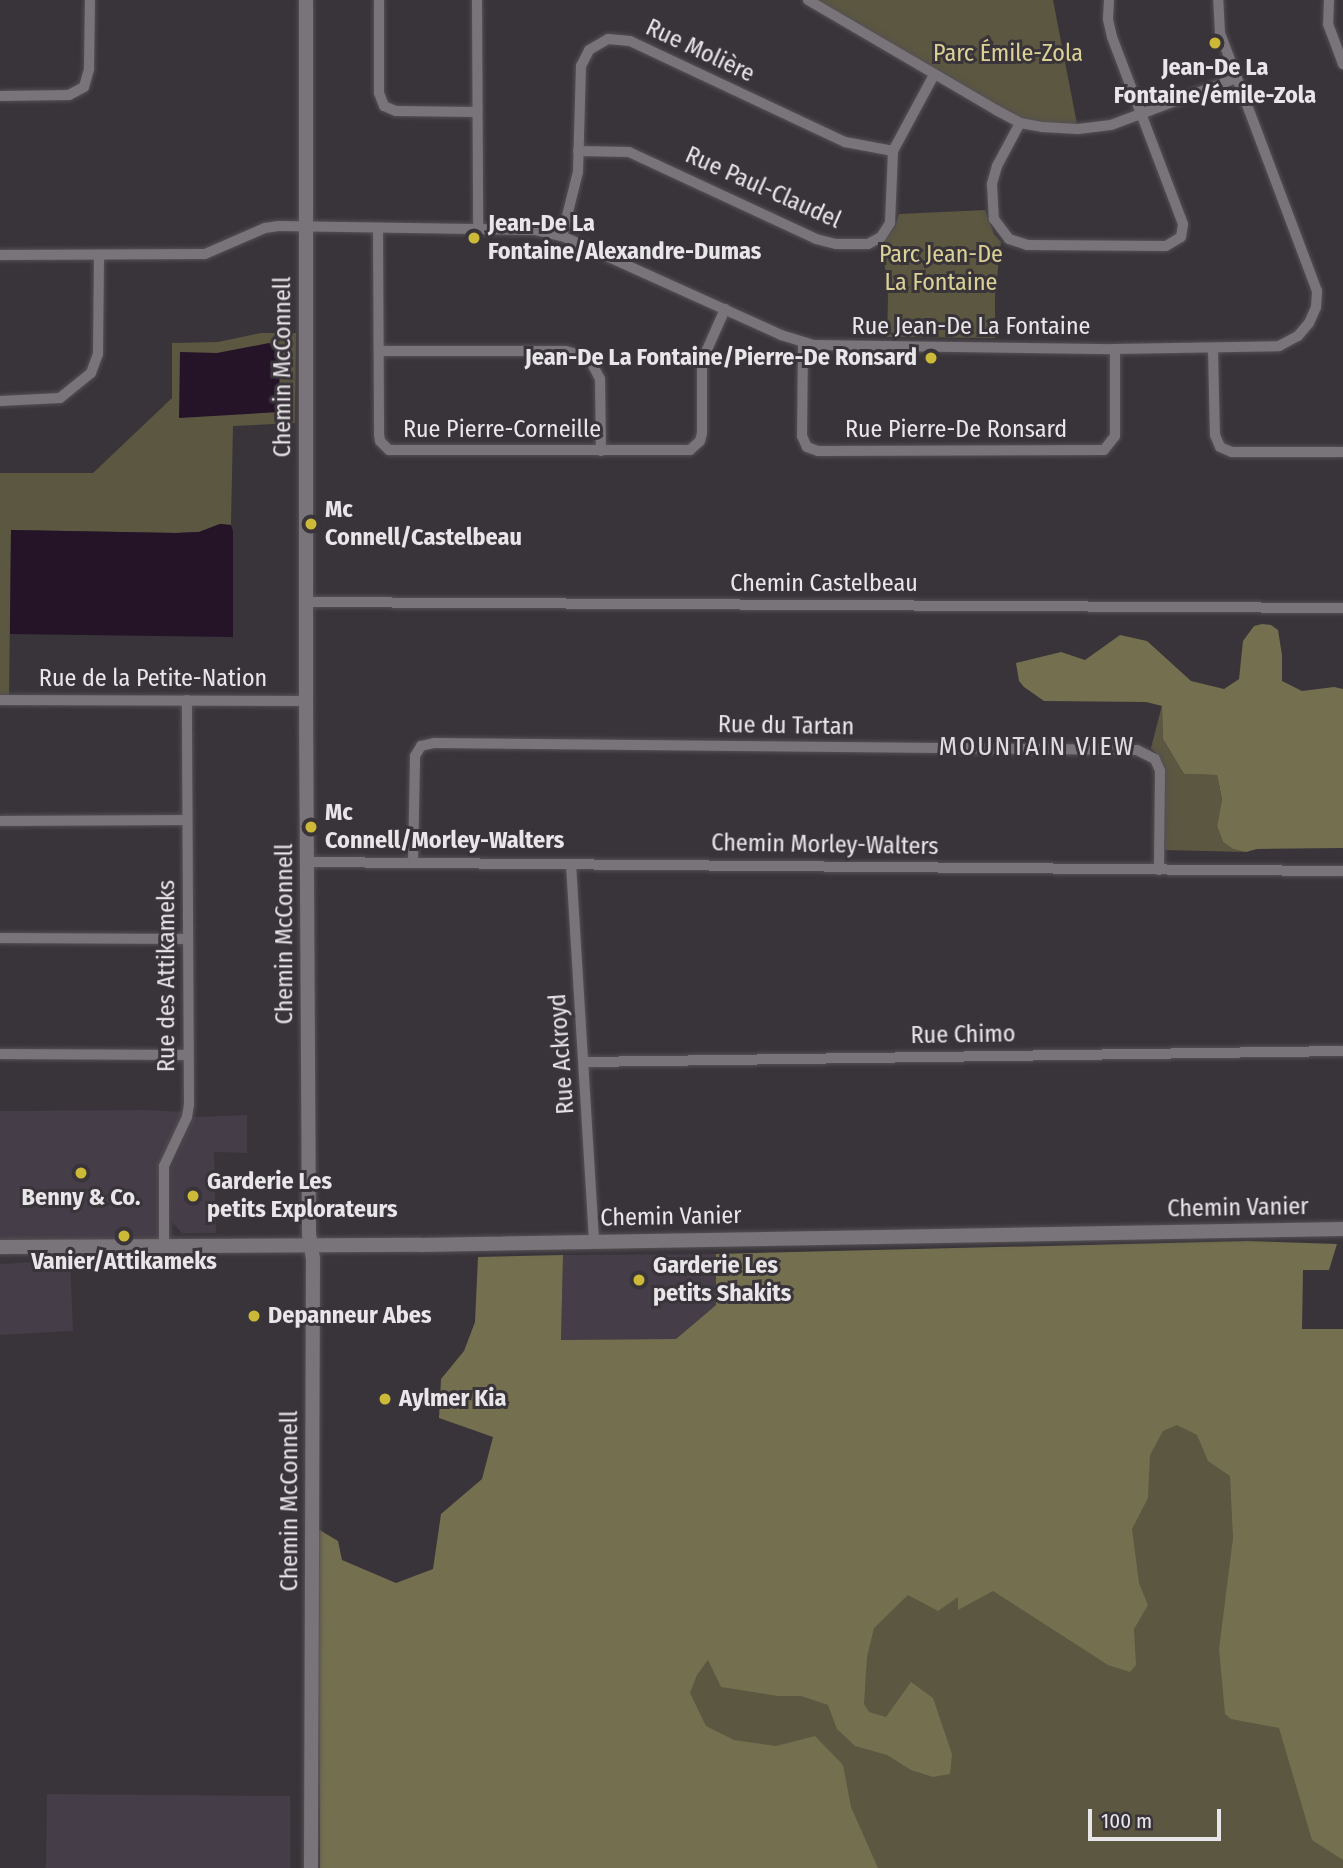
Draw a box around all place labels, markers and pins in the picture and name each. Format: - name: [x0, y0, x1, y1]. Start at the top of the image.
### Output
- marker: Jean-De La Fontaine/émile-Zola: [1207, 35, 1223, 51]
- place label: Jean-De La Fontaine/émile-Zola: [1114, 54, 1316, 110]
- place label: Jean-De La Fontaine/Alexandre-Dumas: [488, 210, 761, 266]
- marker: Jean-De La Fontaine/Alexandre-Dumas: [466, 230, 482, 246]
- place label: Jean-De La Fontaine/Pierre-De Ronsard: [525, 344, 917, 372]
- marker: Jean-De La Fontaine/Pierre-De Ronsard: [923, 350, 939, 366]
- place label: Mc Connell/Castelbeau: [325, 496, 522, 552]
- marker: Mc Connell/Castelbeau: [303, 516, 319, 532]
- place label: Mc Connell/Morley-Walters: [325, 799, 564, 855]
- marker: Mc Connell/Morley-Walters: [303, 819, 319, 835]
- marker: Benny & Co.: [73, 1165, 89, 1181]
- place label: Garderie Les petits Explorateurs: [207, 1168, 397, 1224]
- place label: Benny & Co.: [22, 1184, 140, 1212]
- marker: Garderie Les petits Explorateurs: [185, 1188, 201, 1204]
- marker: Vanier/Attikameks: [116, 1228, 132, 1244]
- place label: Vanier/Attikameks: [31, 1248, 217, 1276]
- place label: Garderie Les petits Shakits: [653, 1252, 791, 1308]
- marker: Garderie Les petits Shakits: [631, 1272, 647, 1288]
- place label: Depanneur Abes: [268, 1302, 432, 1330]
- marker: Depanneur Abes: [246, 1308, 262, 1324]
- place label: Aylmer Kia: [399, 1385, 506, 1413]
- marker: Aylmer Kia: [377, 1391, 393, 1407]

